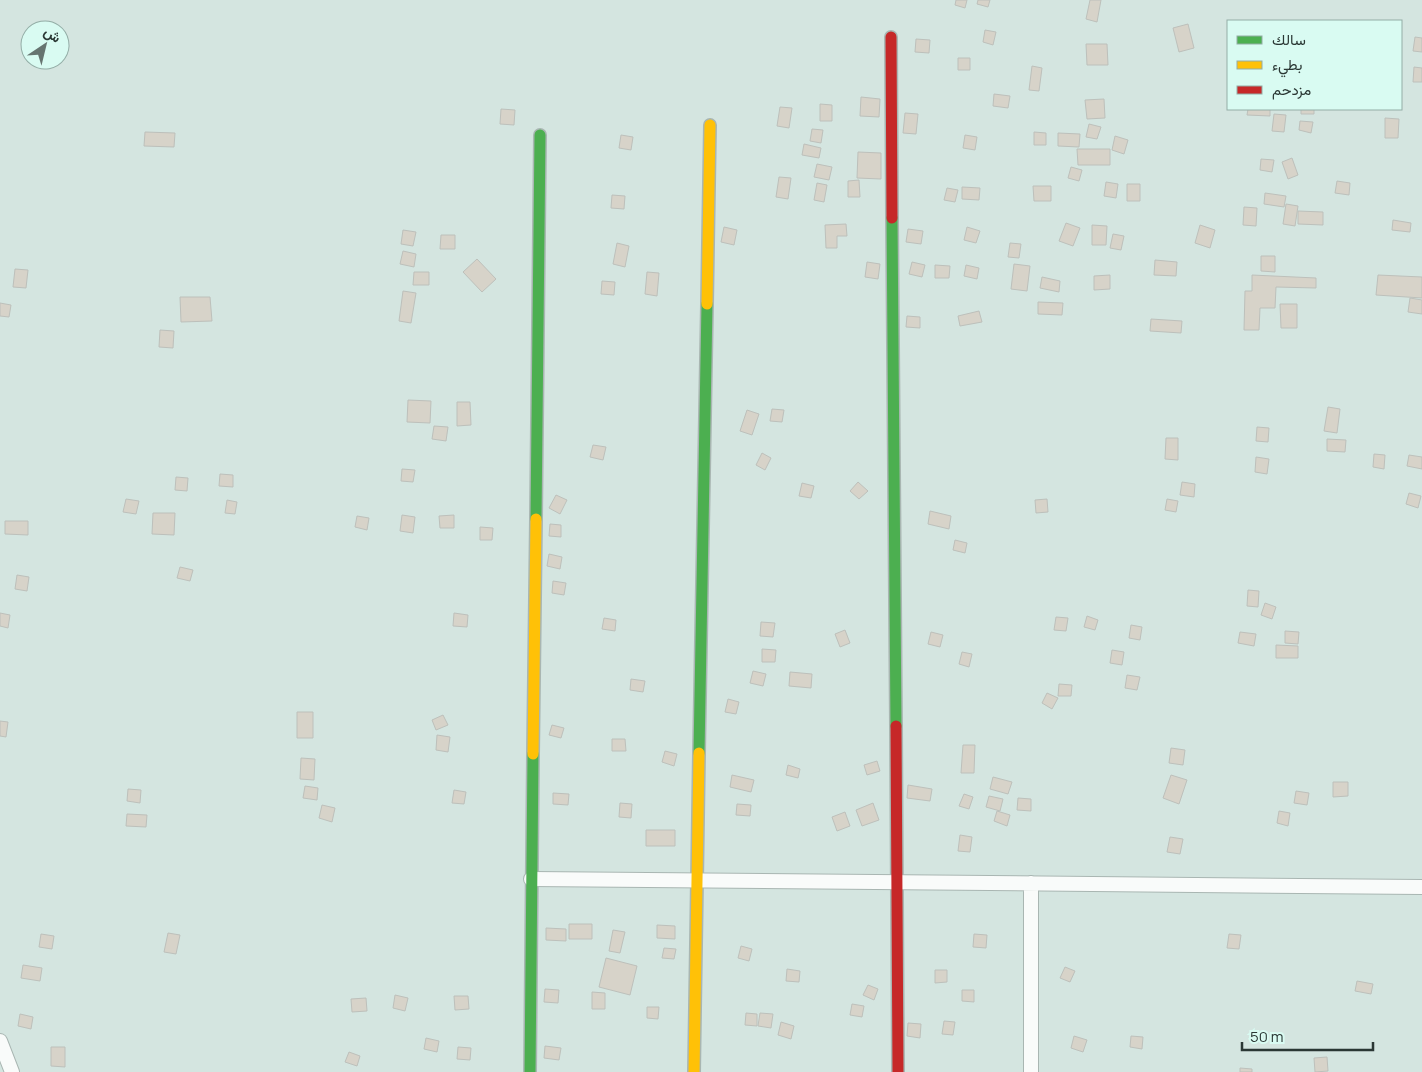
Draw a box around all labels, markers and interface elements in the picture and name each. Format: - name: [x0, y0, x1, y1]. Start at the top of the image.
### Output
- north arrow: [20, 20, 70, 70]
- legend: [1227, 20, 1402, 110]
- text: ش: [40, 21, 65, 47]
- text: سالك: [1272, 29, 1306, 50]
- text: بطيء: [1272, 54, 1302, 78]
- text: مزدحم: [1272, 79, 1311, 100]
- scale bar: [1242, 1020, 1373, 1052]
- text: 50 m: [1250, 1026, 1284, 1047]

